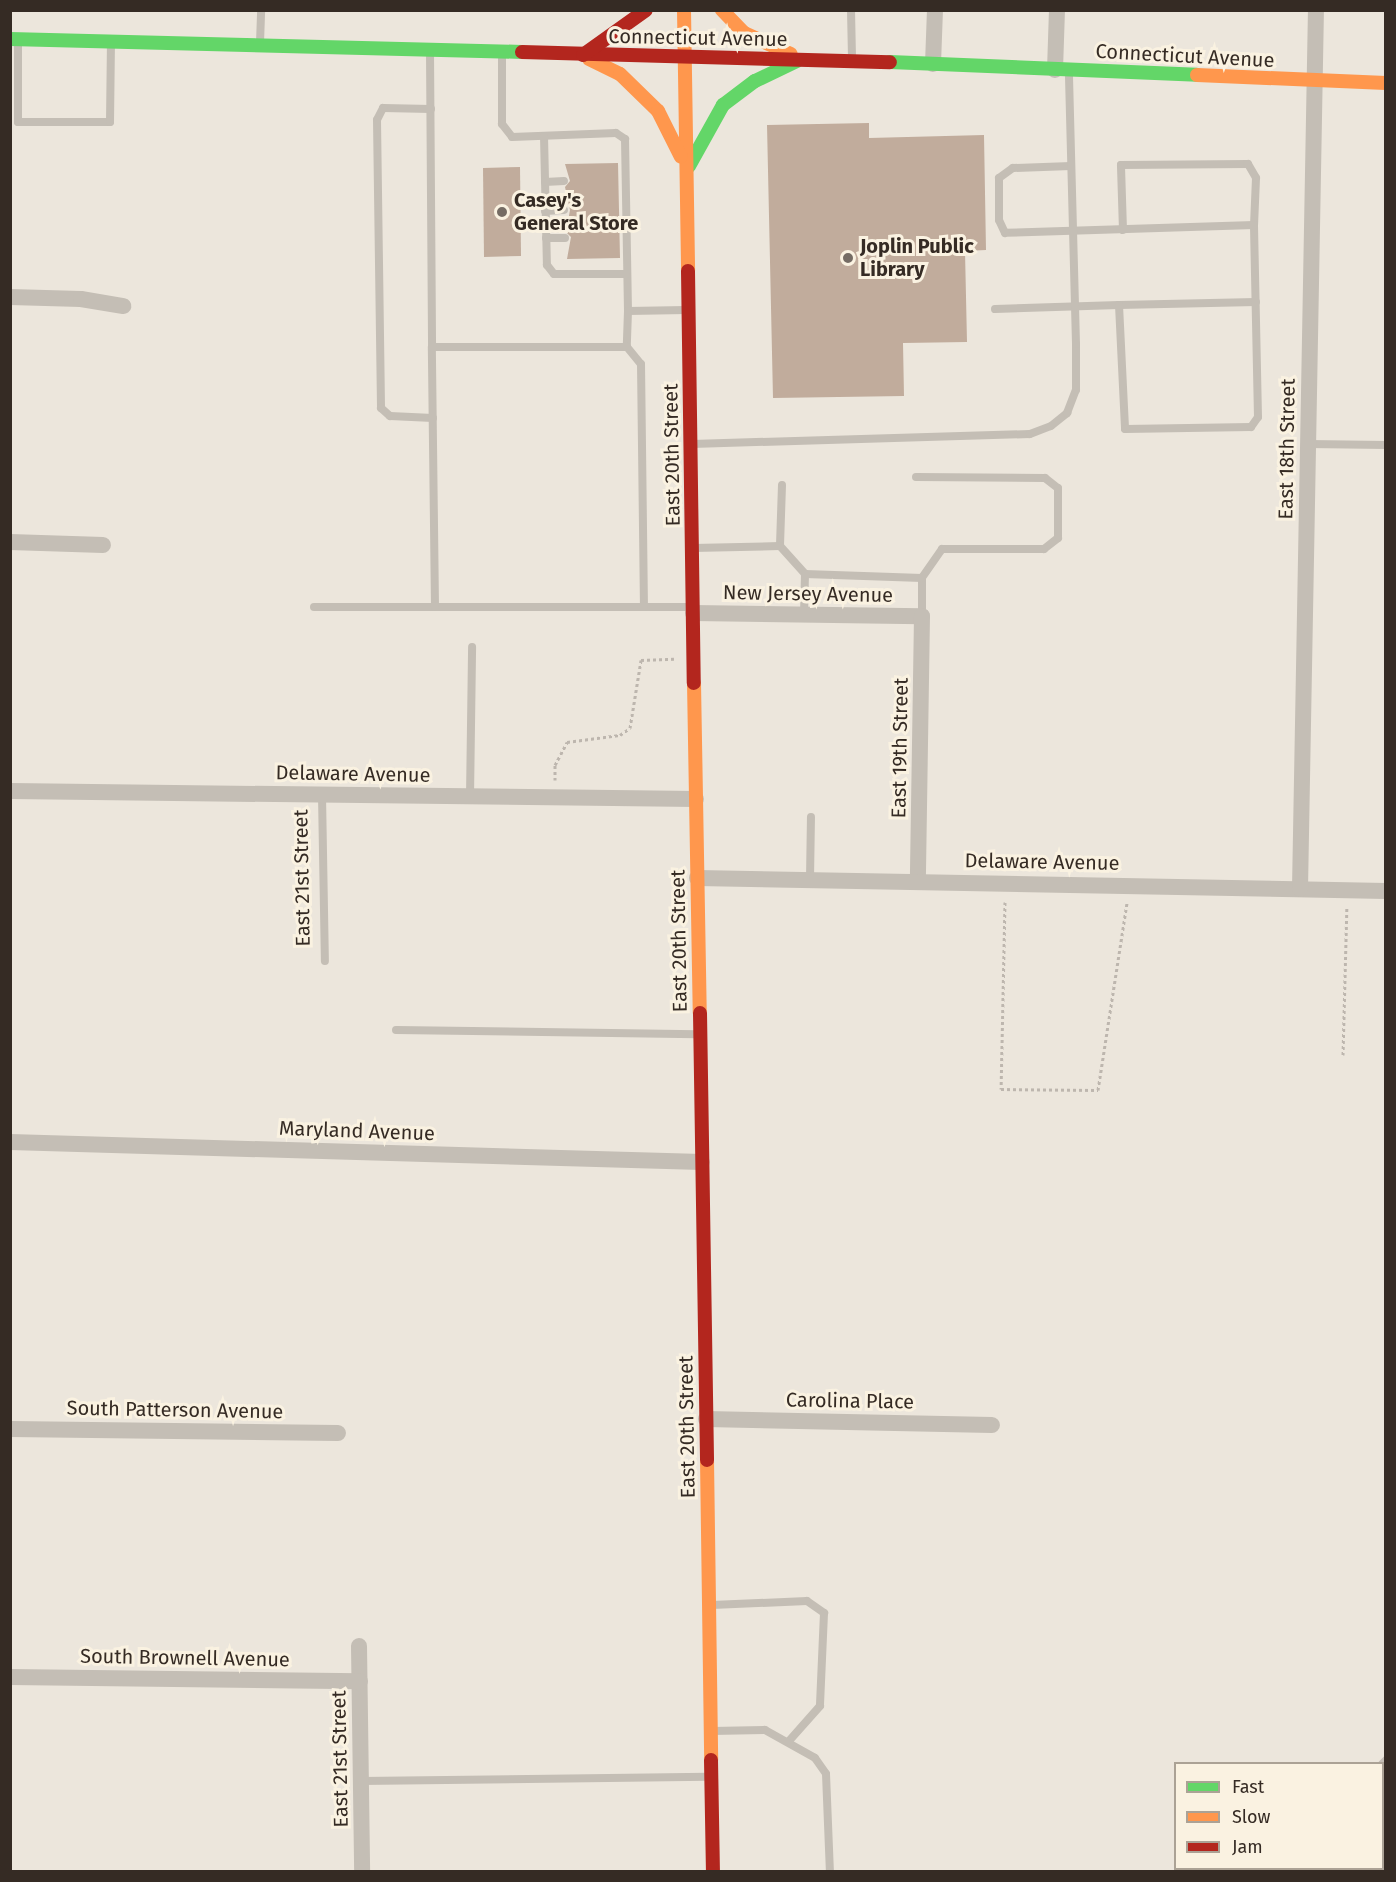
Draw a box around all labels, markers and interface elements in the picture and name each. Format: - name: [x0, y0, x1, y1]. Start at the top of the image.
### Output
- street label: Connecticut Avenue: [608, 24, 788, 52]
- street label: Connecticut Avenue: [1095, 39, 1275, 73]
- place label: Casey's General Store: [514, 189, 638, 236]
- marker: Casey's General Store: [495, 205, 509, 219]
- place label: Joplin Public Library: [860, 234, 974, 281]
- marker: Joplin Public Library: [841, 251, 855, 265]
- street label: East 18th Street: [1274, 378, 1300, 520]
- street label: East 20th Street: [659, 384, 685, 526]
- street label: New Jersey Avenue: [723, 581, 893, 607]
- street label: East 19th Street: [887, 677, 913, 819]
- street label: Delaware Avenue: [275, 761, 431, 787]
- street label: East 21st Street: [289, 809, 315, 947]
- street label: Delaware Avenue: [964, 849, 1120, 875]
- street label: East 20th Street: [666, 870, 692, 1012]
- street label: Maryland Avenue: [279, 1116, 435, 1146]
- street label: East 20th Street: [674, 1356, 700, 1498]
- street label: Carolina Place: [786, 1388, 914, 1414]
- street label: South Patterson Avenue: [66, 1396, 284, 1424]
- street label: South Brownell Avenue: [80, 1644, 290, 1672]
- street label: East 21st Street: [327, 1690, 353, 1828]
- legend: [1174, 1762, 1384, 1870]
- text: Fast: [1232, 1776, 1264, 1798]
- text: Slow: [1232, 1806, 1270, 1828]
- text: Jam: [1232, 1836, 1263, 1858]

